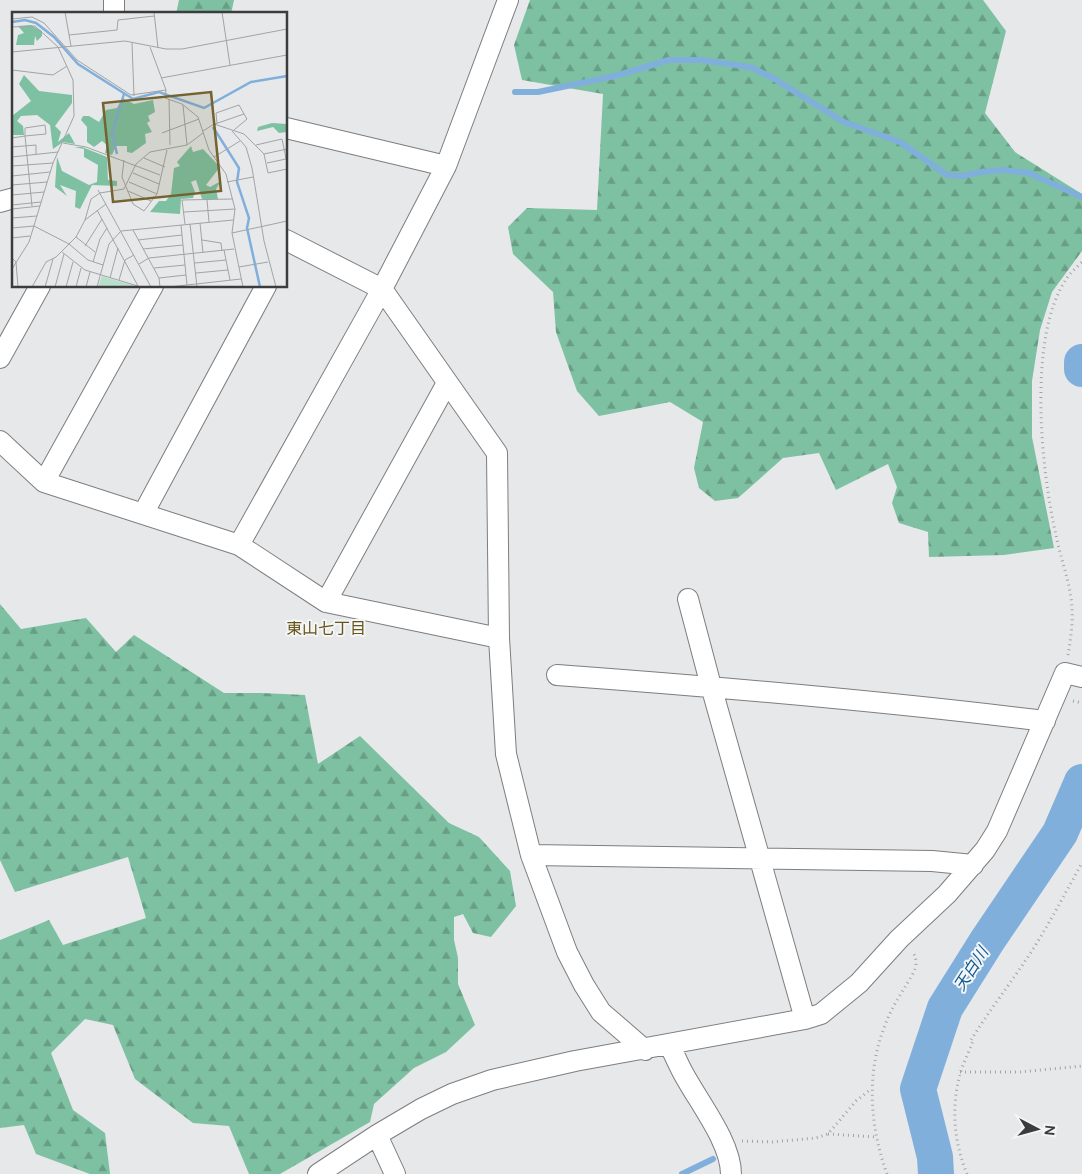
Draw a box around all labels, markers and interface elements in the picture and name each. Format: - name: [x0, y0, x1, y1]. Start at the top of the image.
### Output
- inset map: [12, 12, 288, 288]
- district label: 東山七丁目: [286, 618, 366, 639]
- water label: 天白川: [949, 941, 994, 995]
- north arrow: [1012, 1104, 1062, 1154]
- text: N: [1040, 1124, 1059, 1136]

